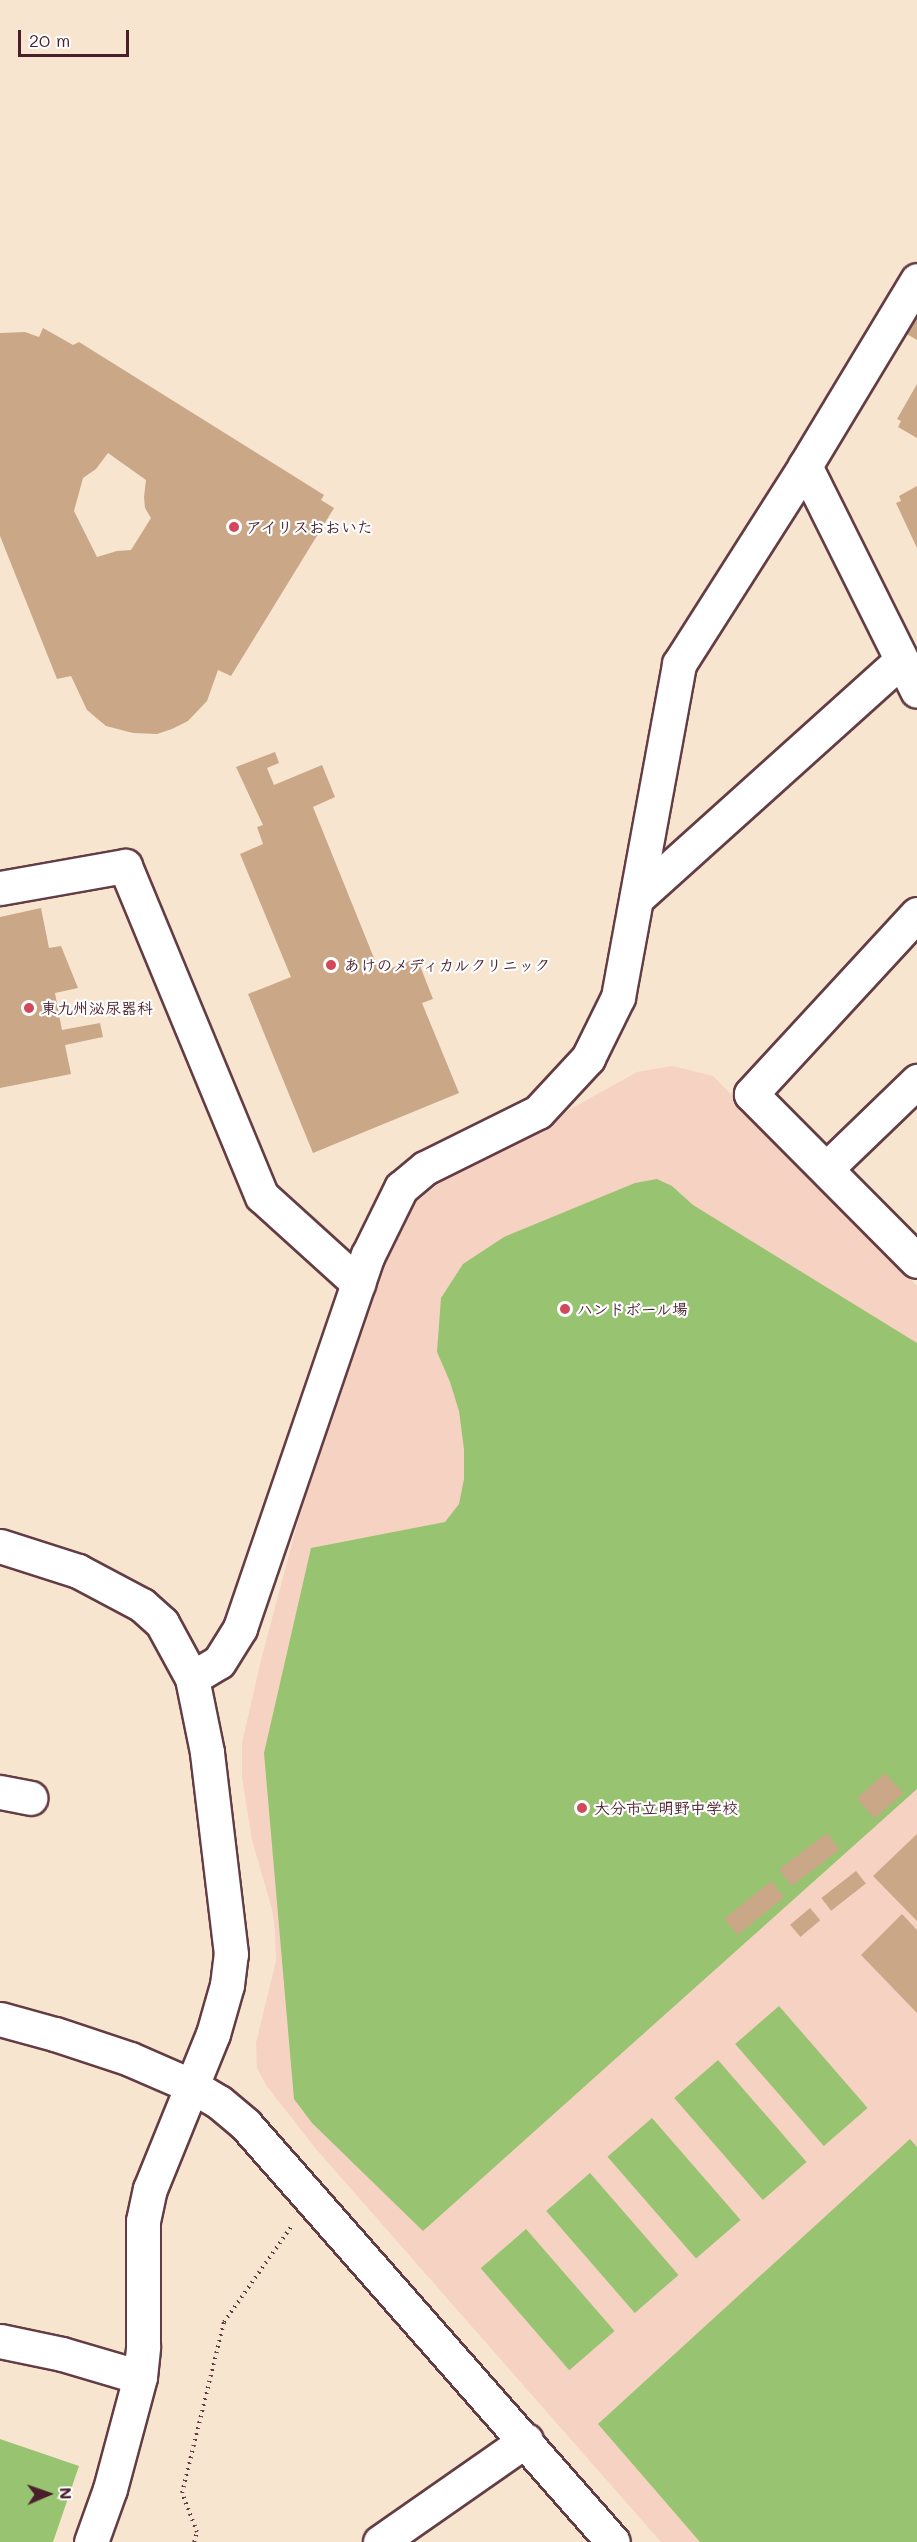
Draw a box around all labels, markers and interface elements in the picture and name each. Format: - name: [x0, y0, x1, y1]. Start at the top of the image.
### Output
- scale bar: [21, 18, 132, 56]
- text: 20 m: [29, 28, 70, 52]
- place label: アイリスおおいた: [246, 517, 374, 537]
- marker: アイリスおおいた: [227, 520, 241, 534]
- place label: あけのメディカルクリニック: [344, 955, 552, 975]
- marker: あけのメディカルクリニック: [322, 956, 340, 974]
- place label: 東九州泌尿器科: [41, 998, 153, 1018]
- marker: 東九州泌尿器科: [22, 1001, 36, 1015]
- place label: ハンドボール場: [577, 1299, 689, 1319]
- marker: ハンドボール場: [558, 1302, 572, 1316]
- place label: 大分市立明野中学校: [594, 1798, 738, 1818]
- marker: 大分市立明野中学校: [575, 1801, 589, 1815]
- north arrow: [18, 2464, 78, 2524]
- text: N: [56, 2487, 77, 2500]

